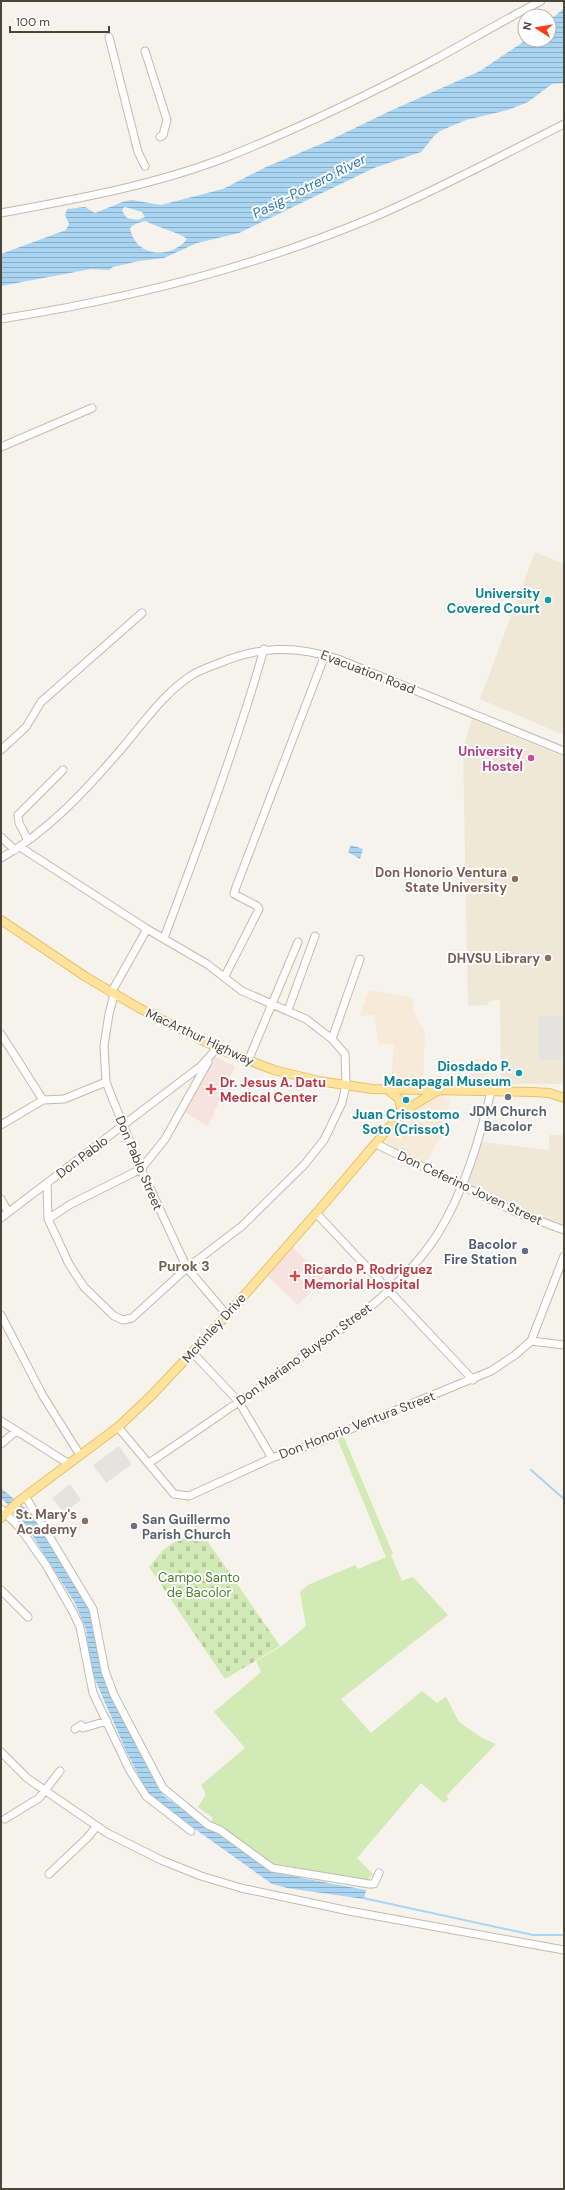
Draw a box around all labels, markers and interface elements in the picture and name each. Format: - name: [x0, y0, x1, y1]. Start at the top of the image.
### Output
- scale bar: [10, 8, 109, 34]
- north arrow: [517, 8, 557, 48]
- text: 100 m: [16, 14, 50, 30]
- text: N: [520, 21, 535, 31]
- water label: Pasig-Potrero River: [249, 149, 370, 222]
- place label: University Covered Court: [447, 585, 540, 617]
- marker: University Covered Court: [543, 595, 553, 605]
- street label: Evacuation Road: [318, 646, 418, 698]
- place label: University Hostel: [458, 743, 523, 775]
- marker: University Hostel: [526, 753, 536, 763]
- place label: Don Honorio Ventura State University: [375, 864, 507, 896]
- marker: Don Honorio Ventura State University: [510, 874, 520, 884]
- place label: DHVSU Library: [447, 950, 540, 967]
- marker: DHVSU Library: [543, 953, 553, 963]
- street label: MacArthur Highway: [143, 1004, 257, 1070]
- place label: Diosdado P. Macapagal Museum: [384, 1058, 511, 1090]
- marker: Diosdado P. Macapagal Museum: [514, 1068, 524, 1078]
- place label: Dr. Jesus A. Datu Medical Center: [220, 1074, 326, 1106]
- marker: Dr. Jesus A. Datu Medical Center: [205, 1083, 217, 1095]
- marker: JDM Church Bacolor: [503, 1092, 513, 1102]
- marker: Juan Crisostomo Soto (Crissot): [401, 1095, 411, 1105]
- place label: JDM Church Bacolor: [469, 1103, 547, 1135]
- place label: Juan Crisostomo Soto (Crissot): [352, 1106, 460, 1138]
- street label: Don Pablo Street: [111, 1113, 167, 1213]
- street label: Don Pablo: [53, 1132, 112, 1182]
- street label: Don Ceferino Joven Street: [395, 1147, 545, 1229]
- place label: Bacolor Fire Station: [444, 1236, 518, 1268]
- marker: Bacolor Fire Station: [520, 1246, 530, 1256]
- district label: Purok 3: [158, 1257, 210, 1275]
- place label: Ricardo P. Rodriguez Memorial Hospital: [304, 1261, 432, 1293]
- marker: Ricardo P. Rodriguez Memorial Hospital: [289, 1270, 301, 1282]
- street label: McKinley Drive: [178, 1290, 250, 1366]
- street label: Don Mariano Buyson Street: [233, 1299, 375, 1409]
- street label: Don Honorio Ventura Street: [277, 1387, 437, 1463]
- place label: St. Mary's Academy: [15, 1506, 77, 1538]
- place label: San Guillermo Parish Church: [142, 1511, 231, 1543]
- marker: St. Mary's Academy: [80, 1516, 90, 1526]
- marker: San Guillermo Parish Church: [129, 1521, 139, 1531]
- park label: Campo Santo de Bacolor: [158, 1569, 240, 1601]

